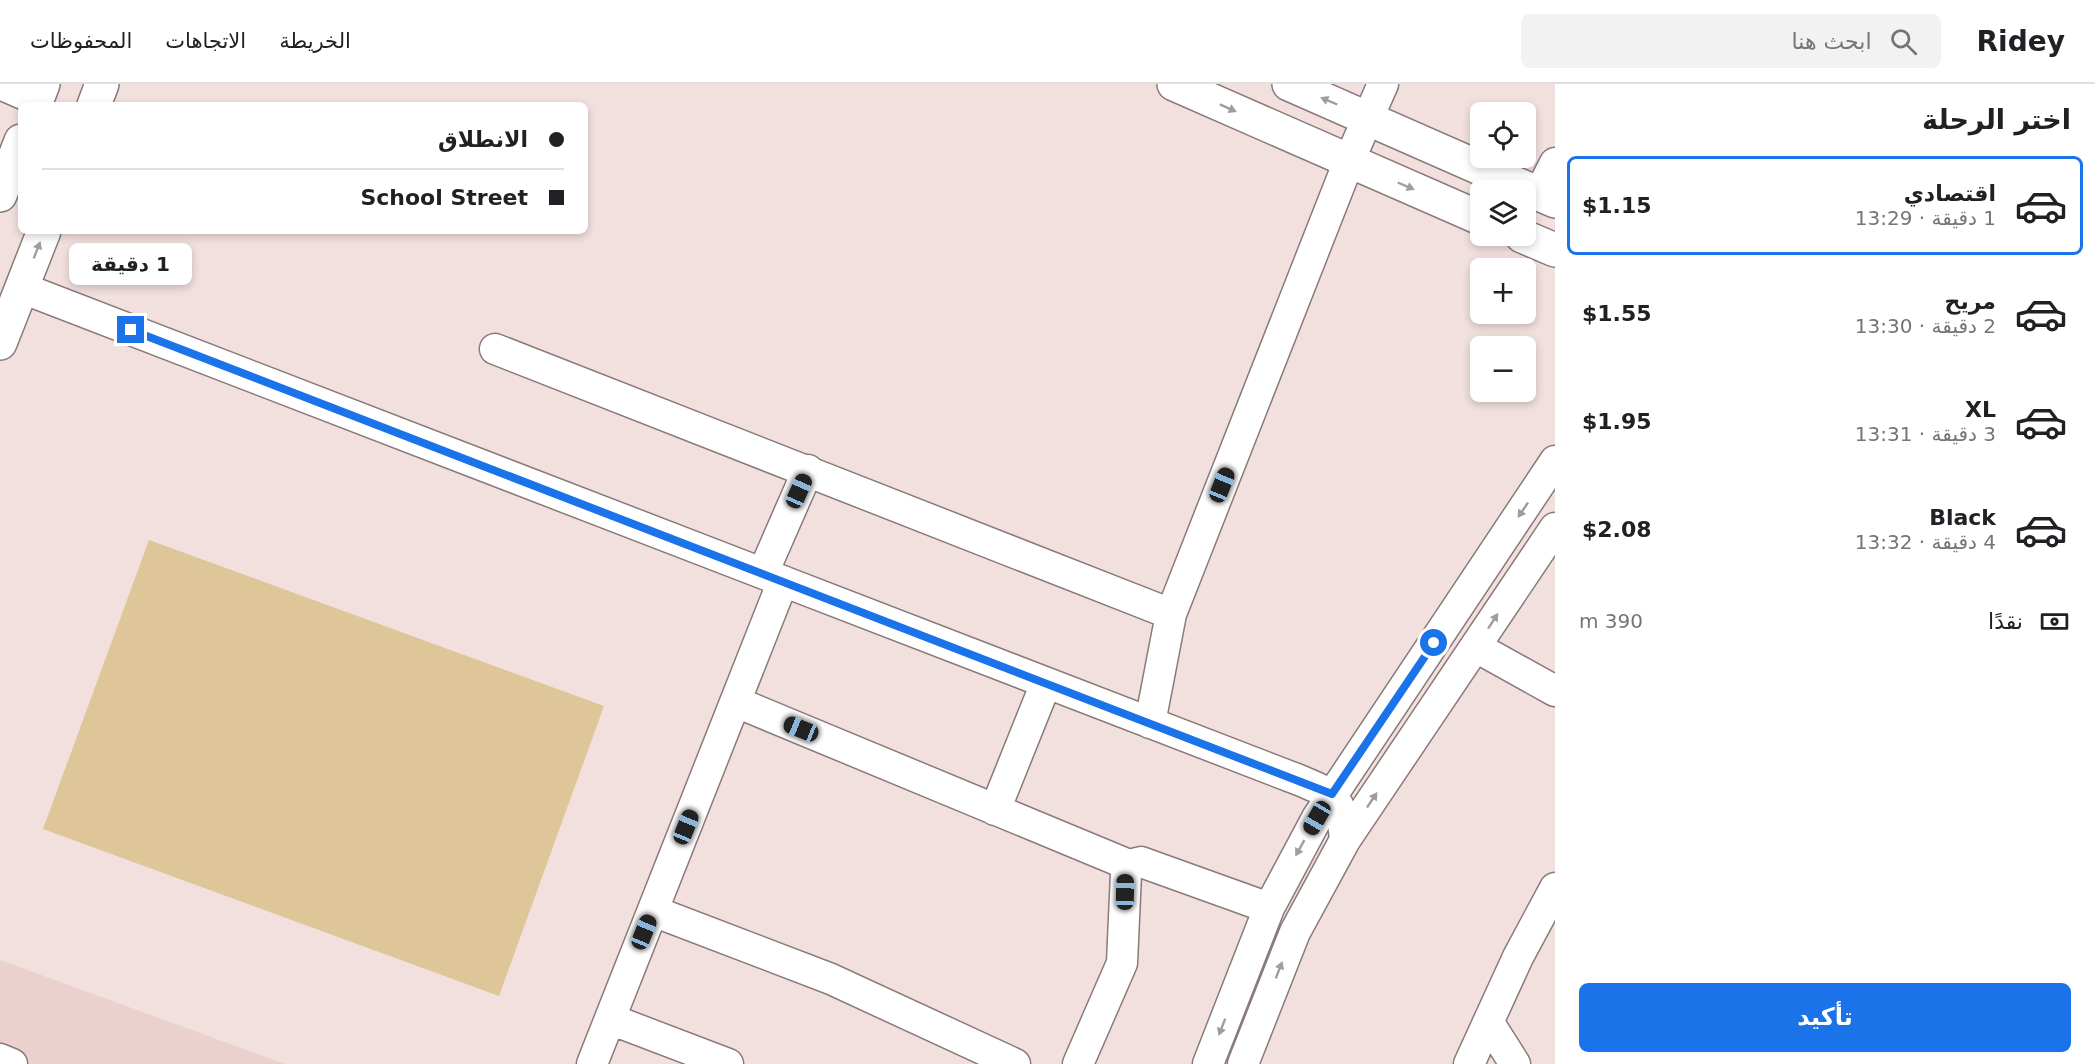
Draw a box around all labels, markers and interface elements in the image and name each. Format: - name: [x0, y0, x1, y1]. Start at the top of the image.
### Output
- search box: [1521, 14, 1941, 68]
- icon: search: [1887, 25, 1920, 58]
- text: Ridey: [1977, 25, 2065, 58]
- text: المحفوظات: [30, 29, 132, 53]
- text: الاتجاهات: [165, 29, 246, 53]
- text: الخريطة: [279, 29, 351, 53]
- text: ابحث هنا: [1792, 29, 1872, 54]
- one-way arrow: [1319, 96, 1337, 106]
- map controls: [1470, 102, 1536, 402]
- button: locate: [1470, 102, 1536, 168]
- one-way arrow: [1219, 103, 1237, 113]
- text: اختر الرحلة: [1922, 104, 2071, 135]
- text: الانطلاق: [438, 127, 528, 152]
- icon: car: [2014, 179, 2068, 233]
- button: layers: [1470, 180, 1536, 246]
- one-way arrow: [1398, 181, 1416, 191]
- text: اقتصادي: [1904, 181, 1996, 206]
- text: School Street: [360, 185, 528, 210]
- text: $1.15: [1582, 193, 1652, 218]
- text: 1 دقيقة · 13:29: [1855, 206, 1996, 230]
- one-way arrow: [33, 241, 42, 259]
- callout: 1 دقيقة: [70, 243, 192, 285]
- text: 1 دقيقة: [91, 252, 170, 276]
- button: +: [1470, 258, 1536, 324]
- icon: car: [2014, 287, 2068, 341]
- text: مريح: [1945, 289, 1996, 314]
- text: $1.55: [1582, 301, 1652, 326]
- text: 2 دقيقة · 13:30: [1855, 314, 1996, 338]
- route end: [117, 316, 144, 343]
- button: −: [1470, 336, 1536, 402]
- icon: car: [2014, 395, 2068, 449]
- text: XL: [1965, 397, 1996, 422]
- text: $1.95: [1582, 409, 1652, 434]
- text: 3 دقيقة · 13:31: [1855, 422, 1996, 446]
- car: [1207, 465, 1237, 505]
- car: [783, 471, 815, 511]
- one-way arrow: [1517, 502, 1528, 518]
- icon: car: [2014, 503, 2068, 557]
- text: Black: [1929, 505, 1996, 530]
- text: $2.08: [1582, 517, 1652, 542]
- text: 4 دقيقة · 13:32: [1855, 530, 1996, 554]
- icon: cash: [2038, 605, 2071, 638]
- text: 390 m: [1579, 609, 1643, 633]
- text: نقدًا: [1988, 609, 2023, 634]
- one-way arrow: [1488, 613, 1499, 629]
- route start: [1420, 629, 1447, 656]
- car: [781, 714, 821, 744]
- one-way arrow: [1367, 792, 1378, 808]
- car: [1300, 798, 1334, 838]
- car: [671, 807, 701, 847]
- one-way arrow: [1295, 840, 1305, 857]
- car: [1116, 874, 1134, 910]
- car: [629, 912, 659, 952]
- one-way arrow: [1275, 961, 1285, 979]
- button: تأكيد: [1579, 983, 2071, 1052]
- one-way arrow: [1217, 1018, 1226, 1036]

